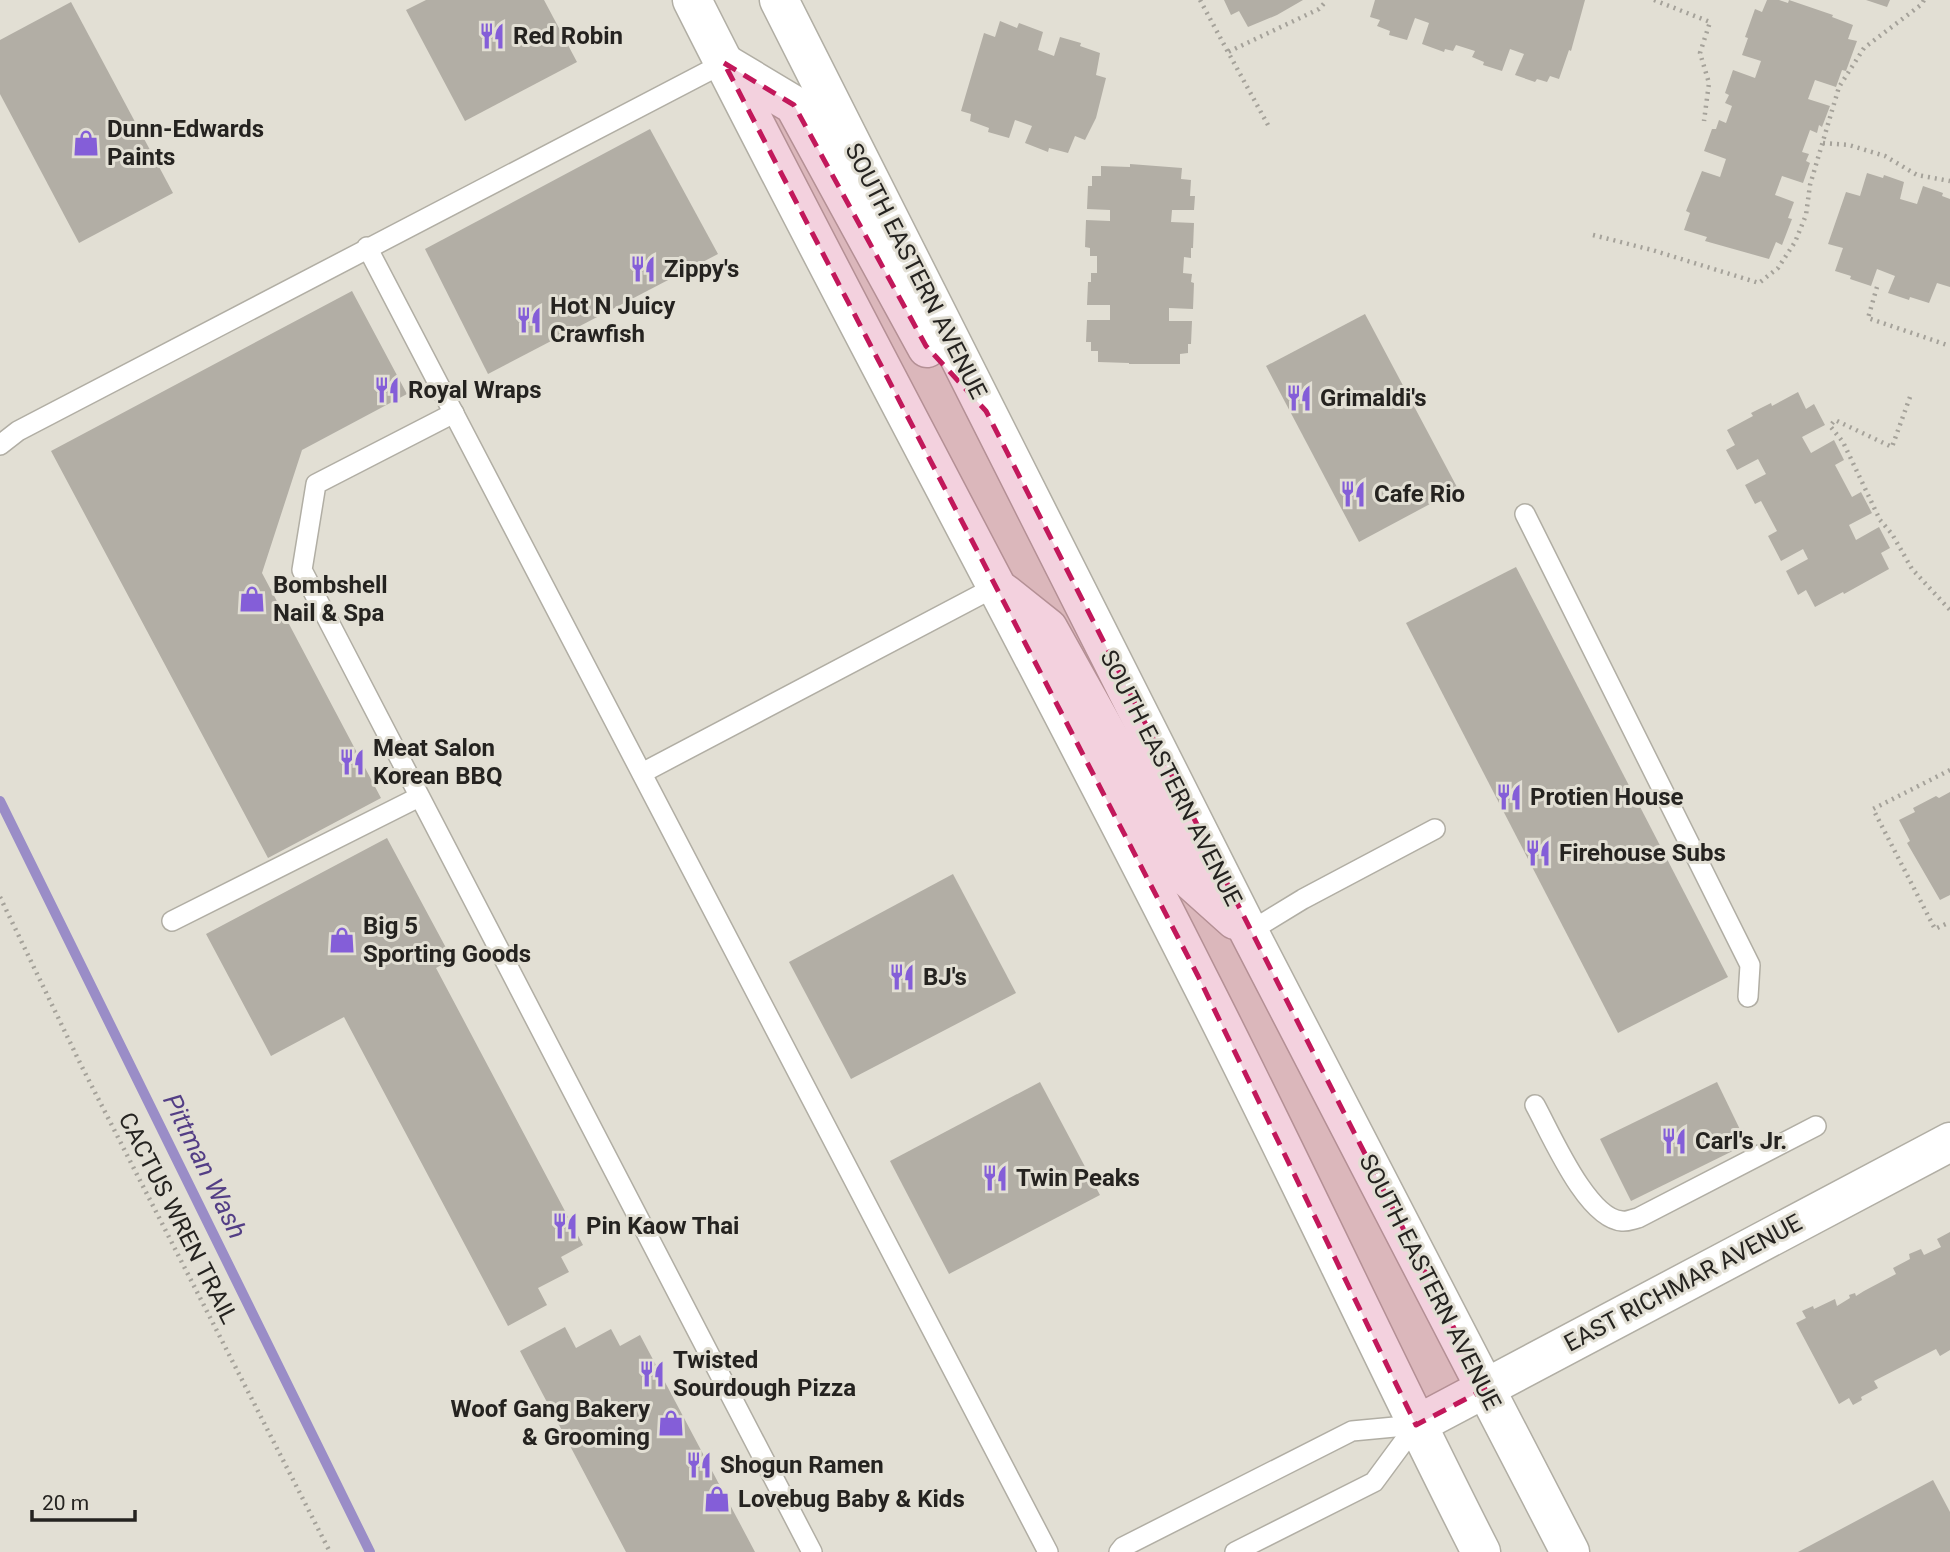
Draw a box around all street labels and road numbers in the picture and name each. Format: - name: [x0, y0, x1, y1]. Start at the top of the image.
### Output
- street label: SOUTH EASTERN AVENUE: [839, 139, 993, 403]
- street label: SOUTH EASTERN AVENUE: [1094, 646, 1248, 910]
- street label: CACTUS WREN TRAIL: [113, 1108, 243, 1328]
- street label: SOUTH EASTERN AVENUE: [1353, 1150, 1507, 1414]
- street label: EAST RICHMAR AVENUE: [1559, 1208, 1807, 1358]

